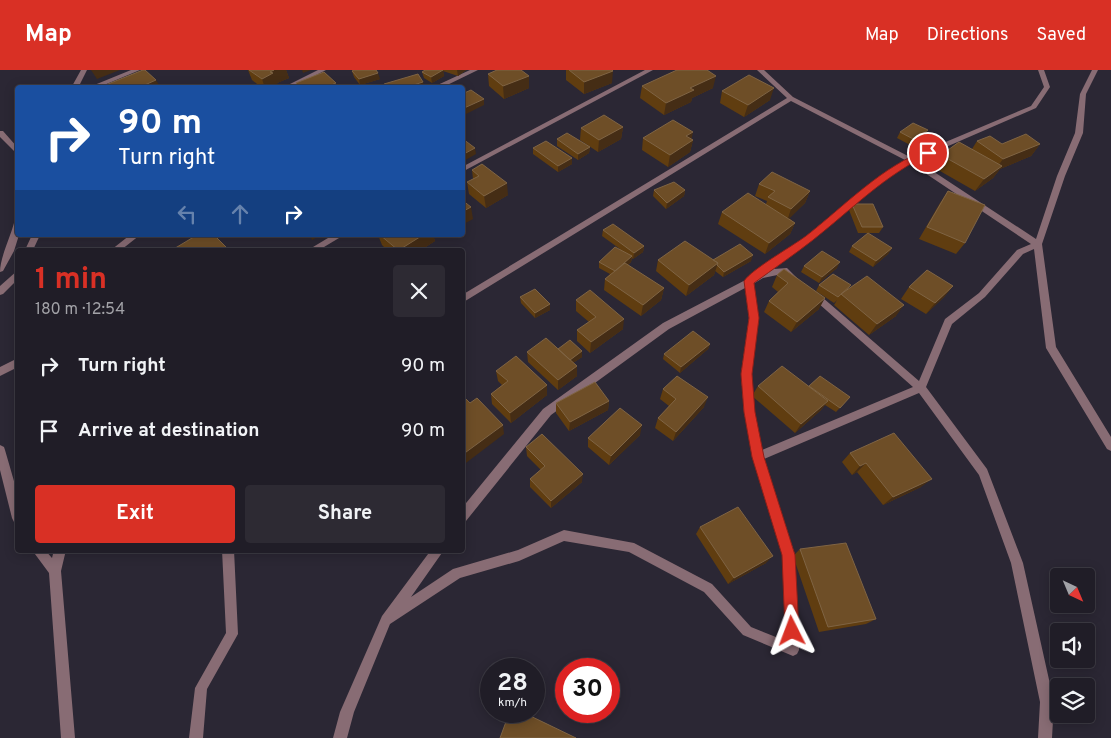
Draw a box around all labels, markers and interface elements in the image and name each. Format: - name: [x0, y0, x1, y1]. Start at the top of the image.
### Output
- text: Map: [25, 20, 72, 50]
- text: Map: [865, 24, 899, 47]
- text: Directions: [927, 24, 1009, 47]
- text: Saved: [1037, 24, 1086, 47]
- text: 90 m: [118, 102, 202, 146]
- icon: right: [35, 105, 100, 170]
- pin: [907, 132, 949, 174]
- icon: arrive: [914, 139, 942, 167]
- text: Turn right: [118, 145, 215, 172]
- icon: left: [173, 200, 201, 228]
- icon: ahead: [226, 200, 254, 228]
- icon: right: [279, 200, 307, 228]
- text: 1 min: [35, 262, 107, 299]
- button: close: [393, 265, 445, 317]
- text: 180 m · 12:54: [35, 300, 125, 320]
- icon: right: [35, 352, 63, 380]
- text: Turn right: [78, 354, 166, 378]
- text: 90 m: [401, 354, 445, 378]
- icon: arrive: [35, 417, 63, 445]
- text: Arrive at destination: [78, 419, 259, 443]
- text: 90 m: [401, 419, 445, 443]
- button: Exit: [35, 485, 235, 543]
- button: Share: [245, 485, 445, 543]
- north arrow: [1050, 568, 1095, 612]
- map controls: [1050, 568, 1095, 723]
- position arrow: [765, 604, 817, 656]
- button: sound: [1050, 623, 1095, 668]
- speed limit sign: 30: [555, 658, 620, 723]
- text: 28: [497, 668, 528, 700]
- button: layers: [1050, 678, 1095, 723]
- text: km/h: [498, 695, 527, 711]

